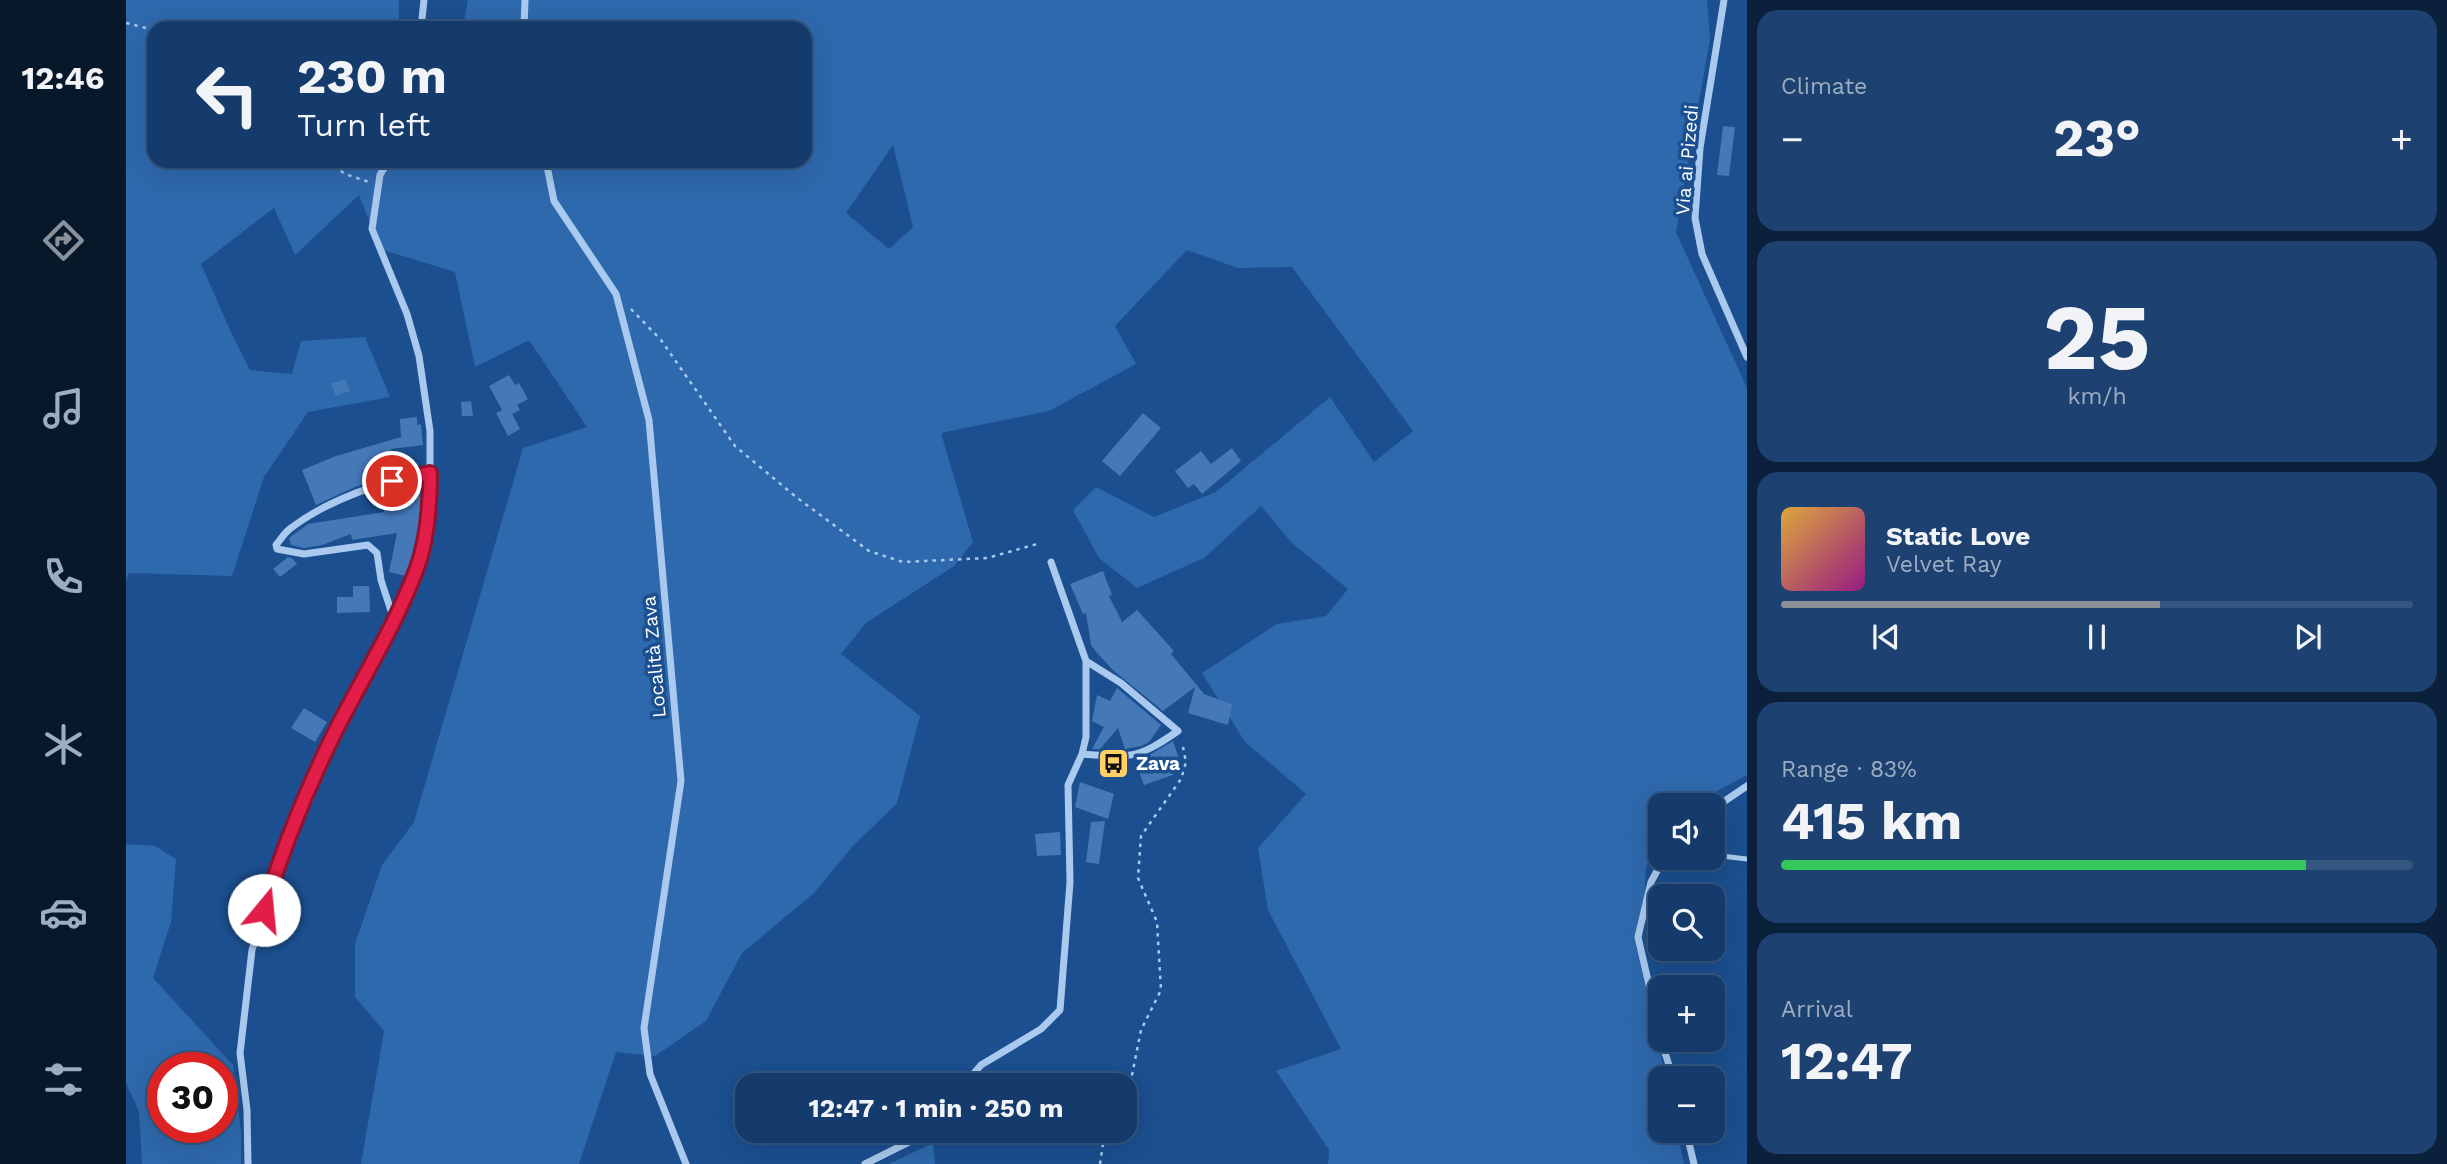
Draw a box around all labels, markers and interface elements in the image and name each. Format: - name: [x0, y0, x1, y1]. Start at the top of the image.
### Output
- text: 230 m: [297, 47, 447, 105]
- icon: left: [182, 49, 273, 140]
- text: 12:46: [22, 59, 104, 97]
- text: Climate: [1781, 73, 1867, 100]
- street label: Via ai Pizedi: [1671, 104, 1703, 216]
- text: Turn left: [297, 106, 430, 144]
- text: 23°: [2053, 108, 2141, 169]
- text: −: [1781, 117, 1804, 161]
- text: +: [2390, 117, 2413, 161]
- icon: directions: [39, 216, 88, 265]
- text: 25: [2043, 284, 2151, 391]
- text: km/h: [2067, 383, 2127, 410]
- icon: music: [39, 384, 88, 433]
- pin: [362, 451, 422, 511]
- icon: arrive: [373, 462, 411, 500]
- text: Static Love: [1886, 521, 2030, 551]
- text: Velvet Ray: [1886, 551, 2002, 578]
- icon: phone: [39, 552, 88, 601]
- street label: Località Zava: [637, 595, 671, 719]
- icon: previous: [1867, 618, 1905, 656]
- icon: pause: [2078, 618, 2116, 656]
- icon: next: [2289, 618, 2327, 656]
- icon: climate: [39, 720, 88, 769]
- bus stop icon: Zava: [1096, 746, 1130, 780]
- place label: Zava: [1136, 752, 1180, 775]
- text: Range · 83%: [1781, 756, 1917, 783]
- text: 415 km: [1781, 791, 1962, 852]
- map controls: [1648, 793, 1725, 1143]
- button: sound: [1648, 793, 1725, 870]
- position arrow: [227, 873, 301, 947]
- button: search: [1648, 884, 1725, 961]
- icon: car: [39, 888, 88, 937]
- button: +: [1648, 975, 1725, 1052]
- text: Arrival: [1781, 996, 1853, 1023]
- text: 12:47: [1781, 1031, 1913, 1092]
- speed limit sign: 30: [147, 1052, 238, 1143]
- icon: filters: [39, 1055, 88, 1104]
- button: −: [1648, 1066, 1725, 1143]
- text: 12:47 · 1 min · 250 m: [808, 1093, 1064, 1123]

